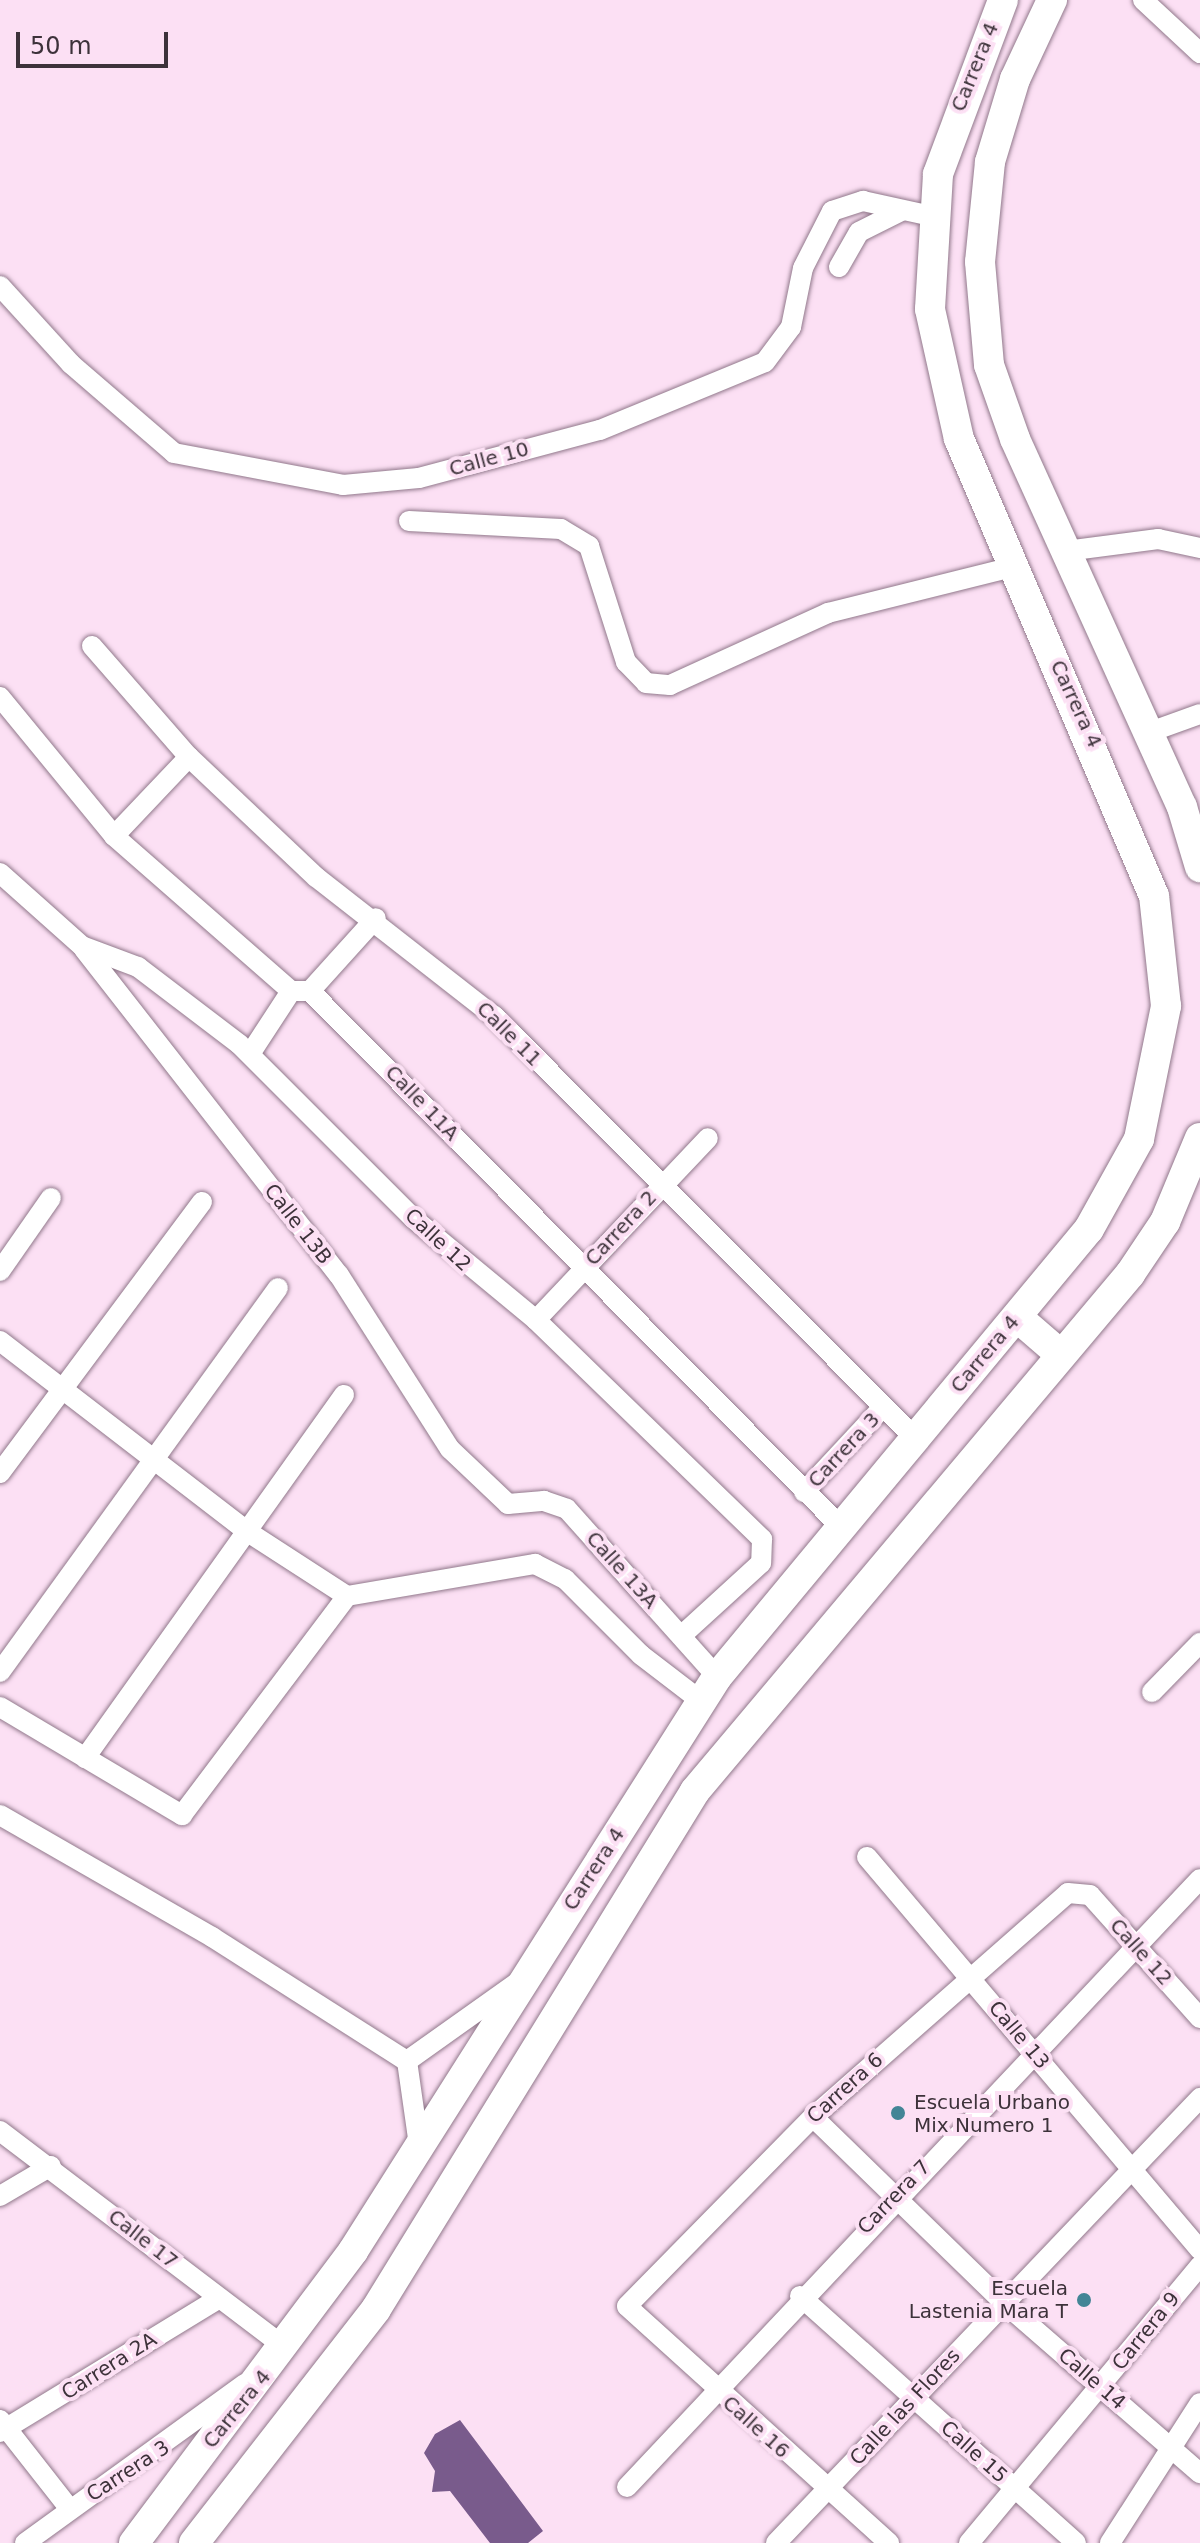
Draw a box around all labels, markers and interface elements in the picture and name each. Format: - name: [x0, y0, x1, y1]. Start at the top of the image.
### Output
- scale bar: [20, 16, 172, 66]
- street label: Carrera 4: [946, 19, 1004, 115]
- text: 50 m: [30, 32, 92, 60]
- street label: Calle 10: [447, 437, 531, 481]
- street label: Carrera 4: [1045, 656, 1107, 752]
- street label: Calle 11: [472, 997, 546, 1071]
- street label: Calle 11A: [380, 1060, 464, 1146]
- street label: Calle 13B: [259, 1179, 337, 1269]
- street label: Carrera 2: [580, 1186, 662, 1270]
- street label: Calle 12: [400, 1203, 476, 1277]
- street label: Carrera 4: [946, 1310, 1024, 1398]
- street label: Carrera 3: [803, 1408, 885, 1492]
- street label: Calle 13A: [581, 1527, 663, 1613]
- street label: Carrera 4: [558, 1823, 630, 1915]
- street label: Calle 12: [1105, 1914, 1177, 1990]
- street label: Calle 13: [984, 1996, 1054, 2074]
- street label: Carrera 6: [802, 2048, 888, 2128]
- place label: Escuela Urbano Mix Numero 1: [914, 2090, 1070, 2137]
- marker: Escuela Urbano Mix Numero 1: [889, 2104, 907, 2122]
- street label: Carrera 7: [853, 2155, 935, 2239]
- street label: Calle 17: [104, 2204, 182, 2274]
- place label: Escuela Lastenia Mara T: [909, 2276, 1068, 2323]
- street label: Carrera 9: [1107, 2287, 1185, 2375]
- marker: Escuela Lastenia Mara T: [1075, 2291, 1093, 2309]
- street label: Carrera 2A: [57, 2327, 161, 2405]
- street label: Calle 14: [1053, 2343, 1131, 2415]
- street label: Calle las Flores: [845, 2344, 965, 2470]
- street label: Carrera 4: [198, 2365, 276, 2453]
- street label: Calle 16: [718, 2391, 794, 2463]
- street label: Calle 15: [936, 2416, 1012, 2488]
- street label: Carrera 3: [82, 2435, 174, 2507]

